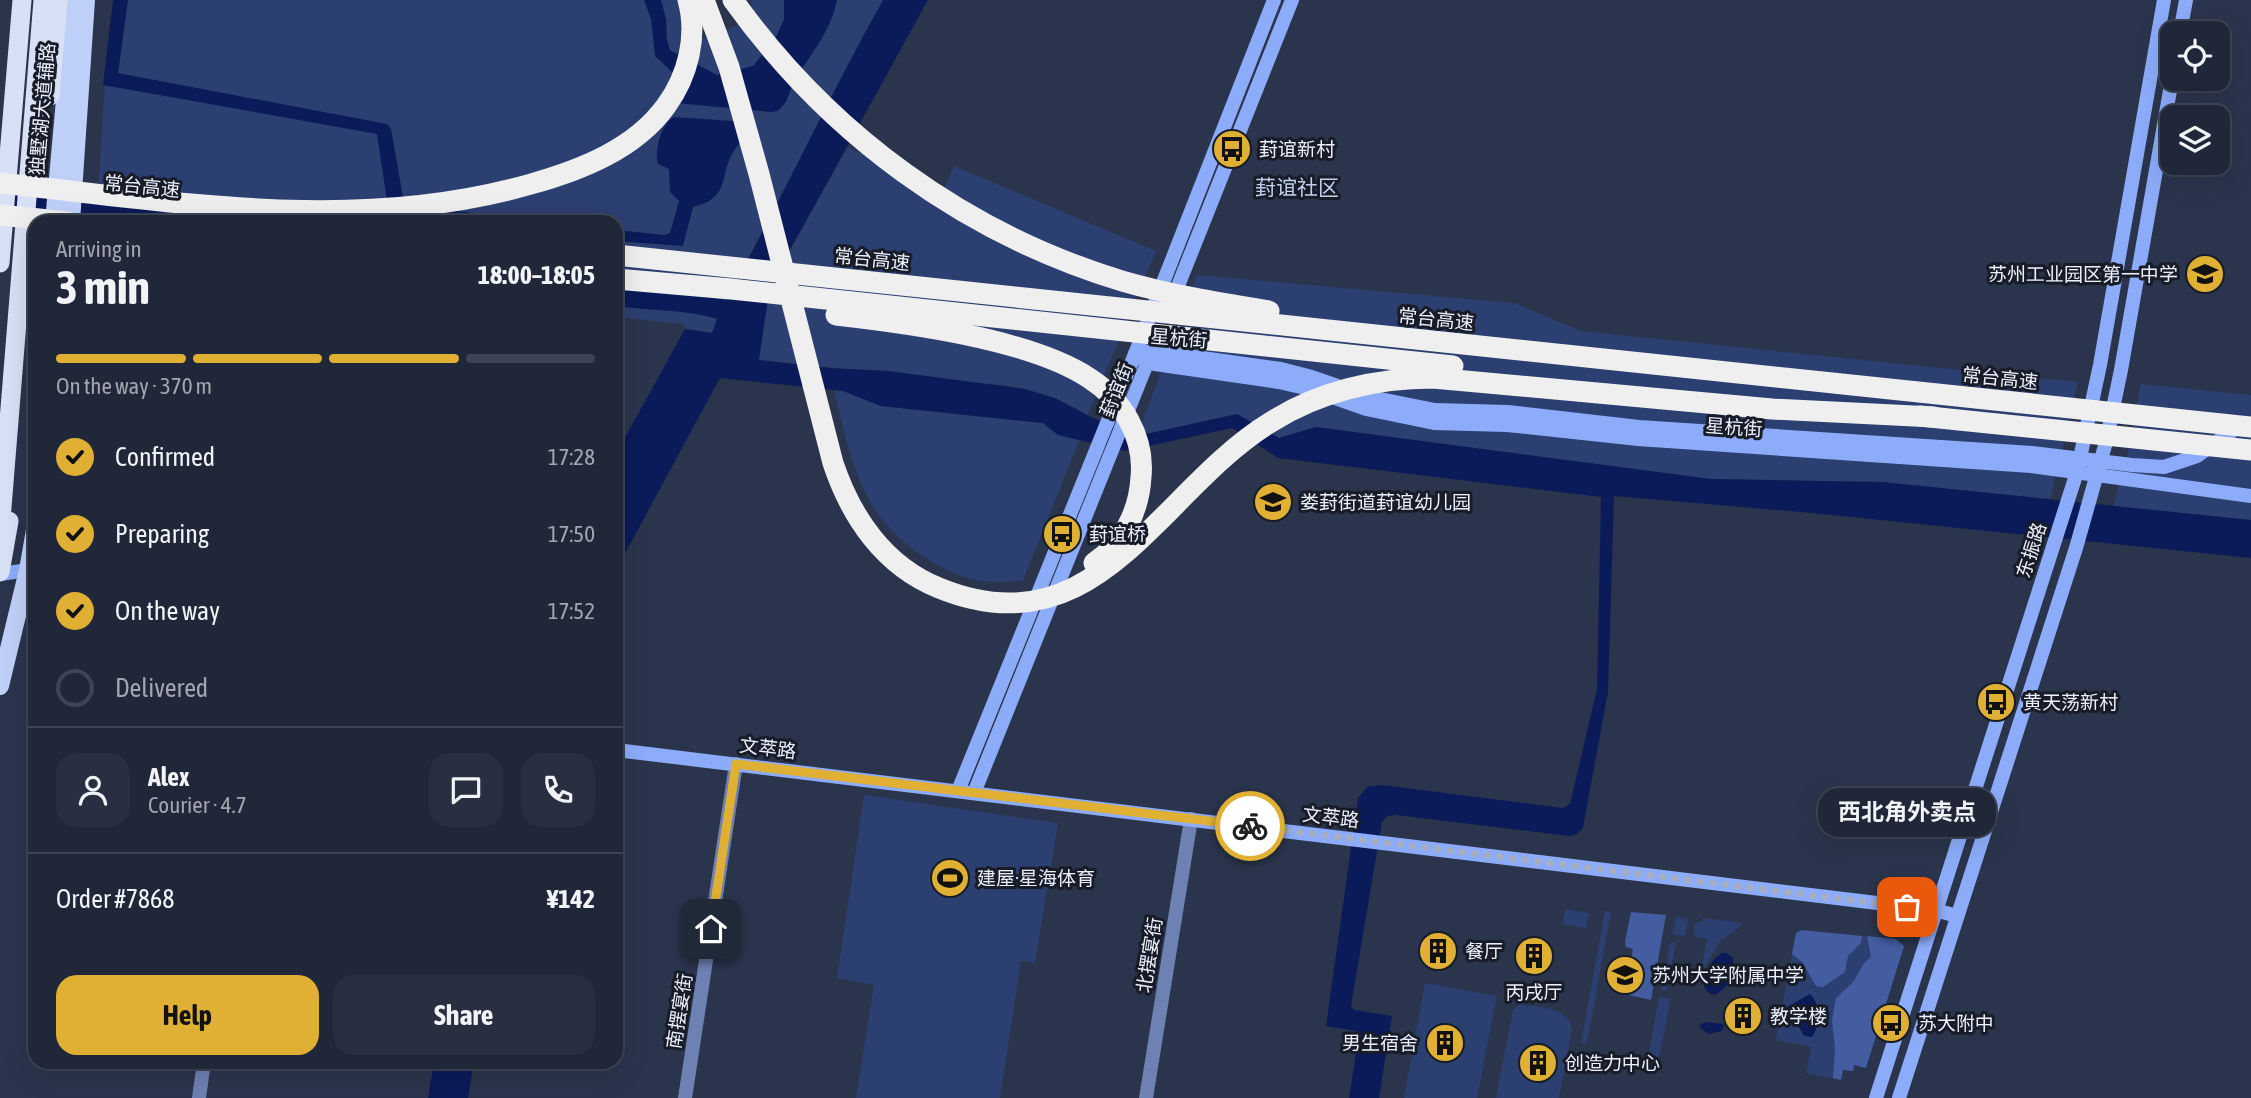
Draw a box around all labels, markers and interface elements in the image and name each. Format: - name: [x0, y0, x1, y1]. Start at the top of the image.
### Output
- map controls: [2160, 21, 2230, 175]
- button: locate: [2160, 21, 2230, 91]
- street label: 独墅湖大道辅路: [25, 42, 59, 176]
- button: layers: [2160, 105, 2230, 175]
- bus stop icon: 葑谊新村: [1211, 128, 1253, 170]
- place label: 葑谊新村: [1259, 138, 1335, 160]
- street label: 常台高速: [103, 171, 181, 201]
- district label: 葑谊社区: [1255, 175, 1339, 199]
- text: Arriving in: [56, 236, 142, 262]
- street label: 常台高速: [833, 244, 911, 274]
- school or university icon: 苏州工业园区第一中学: [2184, 253, 2226, 295]
- text: 18:00–18:05: [478, 260, 595, 290]
- text: 3 min: [56, 261, 150, 314]
- place label: 苏州工业园区第一中学: [1988, 263, 2178, 285]
- street label: 常台高速: [1397, 304, 1475, 334]
- street label: 星杭街: [1150, 325, 1208, 351]
- street label: 葑谊街: [1095, 359, 1137, 421]
- street label: 常台高速: [1961, 363, 2039, 393]
- text: On the way · 370 m: [56, 373, 212, 399]
- street label: 星杭街: [1705, 414, 1763, 440]
- icon: check: [56, 438, 94, 476]
- text: Confirmed: [115, 442, 215, 472]
- text: 17:28: [548, 444, 595, 470]
- school or university icon: 娄葑街道葑谊幼儿园: [1252, 481, 1294, 523]
- place label: 娄葑街道葑谊幼儿园: [1300, 491, 1471, 513]
- bus stop icon: 葑谊桥: [1041, 513, 1083, 555]
- icon: check: [56, 515, 94, 553]
- text: Preparing: [115, 519, 209, 549]
- street label: 东振路: [2012, 519, 2050, 581]
- text: 17:50: [548, 521, 595, 547]
- place label: 葑谊桥: [1089, 523, 1146, 545]
- icon: check: [56, 592, 94, 630]
- text: On the way: [115, 596, 220, 626]
- text: 17:52: [548, 598, 595, 624]
- text: Delivered: [115, 673, 208, 703]
- bus stop icon: 黄天荡新村: [1975, 681, 2017, 723]
- place label: 黄天荡新村: [2023, 691, 2118, 713]
- street label: 文萃路: [738, 734, 798, 762]
- button: person: [56, 753, 130, 827]
- button: chat: [429, 753, 503, 827]
- button: phone: [521, 753, 595, 827]
- text: Alex: [148, 762, 189, 792]
- callout: 西北角外卖点: [1818, 788, 1996, 837]
- courier: [1215, 791, 1285, 861]
- text: Courier · 4.7: [148, 792, 247, 818]
- text: 西北角外卖点: [1838, 799, 1976, 825]
- street label: 文萃路: [1301, 803, 1361, 831]
- icon: bike: [1231, 807, 1269, 845]
- sports icon: 建屋·星海体育: [929, 857, 971, 899]
- place label: 建屋·星海体育: [977, 867, 1095, 889]
- pin: [1877, 877, 1937, 937]
- text: Order #7868: [56, 884, 175, 914]
- text: ¥142: [547, 884, 595, 914]
- icon: bag: [1888, 888, 1926, 926]
- pin: [681, 899, 741, 959]
- icon: home: [692, 910, 730, 948]
- street label: 北摆宴街: [1132, 916, 1166, 994]
- building icon: 餐厅: [1417, 930, 1459, 972]
- building icon: 丙戌厅: [1513, 935, 1555, 977]
- place label: 餐厅: [1465, 940, 1503, 962]
- school or university icon: 苏州大学附属中学: [1604, 954, 1646, 996]
- place label: 苏州大学附属中学: [1652, 964, 1804, 986]
- street label: 南摆宴街: [662, 972, 696, 1050]
- button: Help: [56, 975, 319, 1055]
- button: Share: [333, 975, 595, 1055]
- place label: 丙戌厅: [1505, 981, 1563, 1003]
- building icon: 教学楼: [1722, 995, 1764, 1037]
- bus stop icon: 苏大附中: [1870, 1002, 1912, 1044]
- place label: 教学楼: [1770, 1005, 1827, 1027]
- place label: 苏大附中: [1918, 1012, 1994, 1034]
- building icon: 男生宿舍: [1424, 1022, 1466, 1064]
- place label: 男生宿舍: [1342, 1032, 1418, 1054]
- building icon: 创造力中心: [1517, 1042, 1559, 1084]
- place label: 创造力中心: [1565, 1052, 1660, 1074]

